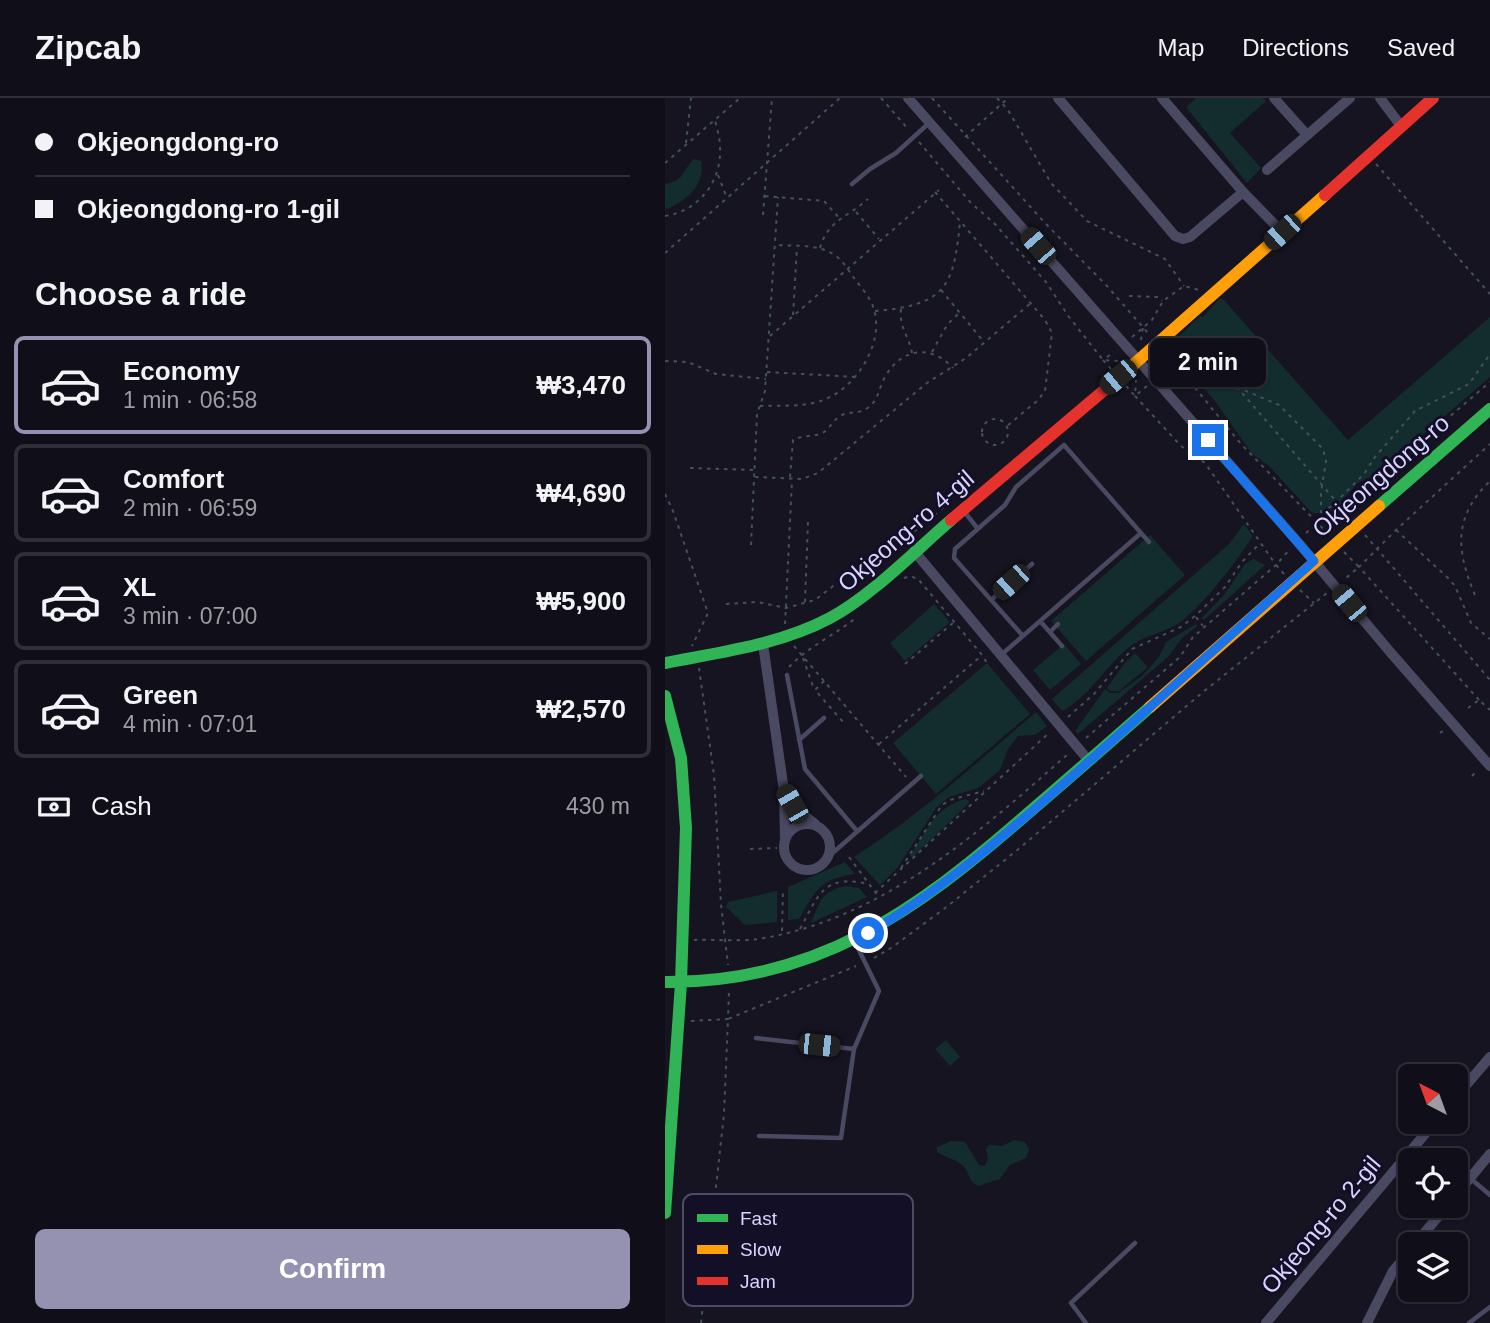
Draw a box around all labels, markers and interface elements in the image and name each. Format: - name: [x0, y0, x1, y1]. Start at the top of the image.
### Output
- text: Zipcab: [35, 29, 141, 66]
- text: Map: [1158, 34, 1204, 61]
- text: Directions: [1242, 34, 1349, 61]
- text: Saved: [1387, 34, 1455, 61]
- text: Okjeongdong-ro: [77, 127, 279, 157]
- text: Okjeongdong-ro 1-gil: [77, 194, 340, 224]
- car: [1260, 210, 1305, 254]
- car: [1017, 223, 1060, 269]
- text: Choose a ride: [35, 276, 247, 312]
- callout: 2 min: [1150, 338, 1266, 388]
- text: 2 min: [1178, 349, 1238, 375]
- icon: car: [39, 354, 102, 417]
- car: [1096, 355, 1141, 399]
- text: Economy: [123, 356, 240, 386]
- text: ₩3,470: [536, 370, 626, 400]
- text: 1 min · 06:58: [123, 387, 257, 413]
- street label: Okjeongdong-ro: [1307, 409, 1454, 542]
- route end: [1192, 424, 1224, 456]
- icon: car: [39, 462, 102, 525]
- text: Comfort: [123, 464, 224, 494]
- street label: Okjeong-ro 4-gil: [832, 464, 979, 597]
- text: ₩4,690: [536, 478, 626, 508]
- text: 2 min · 06:59: [123, 495, 257, 521]
- car: [989, 560, 1034, 604]
- icon: car: [39, 570, 102, 633]
- text: XL: [123, 572, 156, 602]
- car: [1328, 580, 1371, 626]
- text: ₩5,900: [536, 586, 626, 616]
- text: 3 min · 07:00: [123, 603, 257, 629]
- icon: car: [39, 678, 102, 741]
- text: Green: [123, 680, 198, 710]
- text: ₩2,570: [536, 694, 626, 724]
- text: 4 min · 07:01: [123, 711, 257, 737]
- car: [773, 781, 812, 827]
- icon: cash: [35, 788, 73, 826]
- text: Cash: [91, 791, 152, 821]
- text: 430 m: [566, 793, 630, 819]
- route start: [852, 917, 884, 949]
- car: [798, 1032, 841, 1058]
- north arrow: [1398, 1064, 1468, 1134]
- map controls: [1398, 1064, 1468, 1302]
- button: locate: [1398, 1148, 1468, 1218]
- street label: Okjeong-ro 2-gil: [1255, 1151, 1386, 1299]
- legend: [683, 1194, 913, 1306]
- text: Fast: [740, 1208, 778, 1229]
- button: Confirm: [35, 1229, 630, 1309]
- button: layers: [1398, 1232, 1468, 1302]
- text: Slow: [740, 1239, 781, 1260]
- text: Jam: [740, 1271, 776, 1292]

